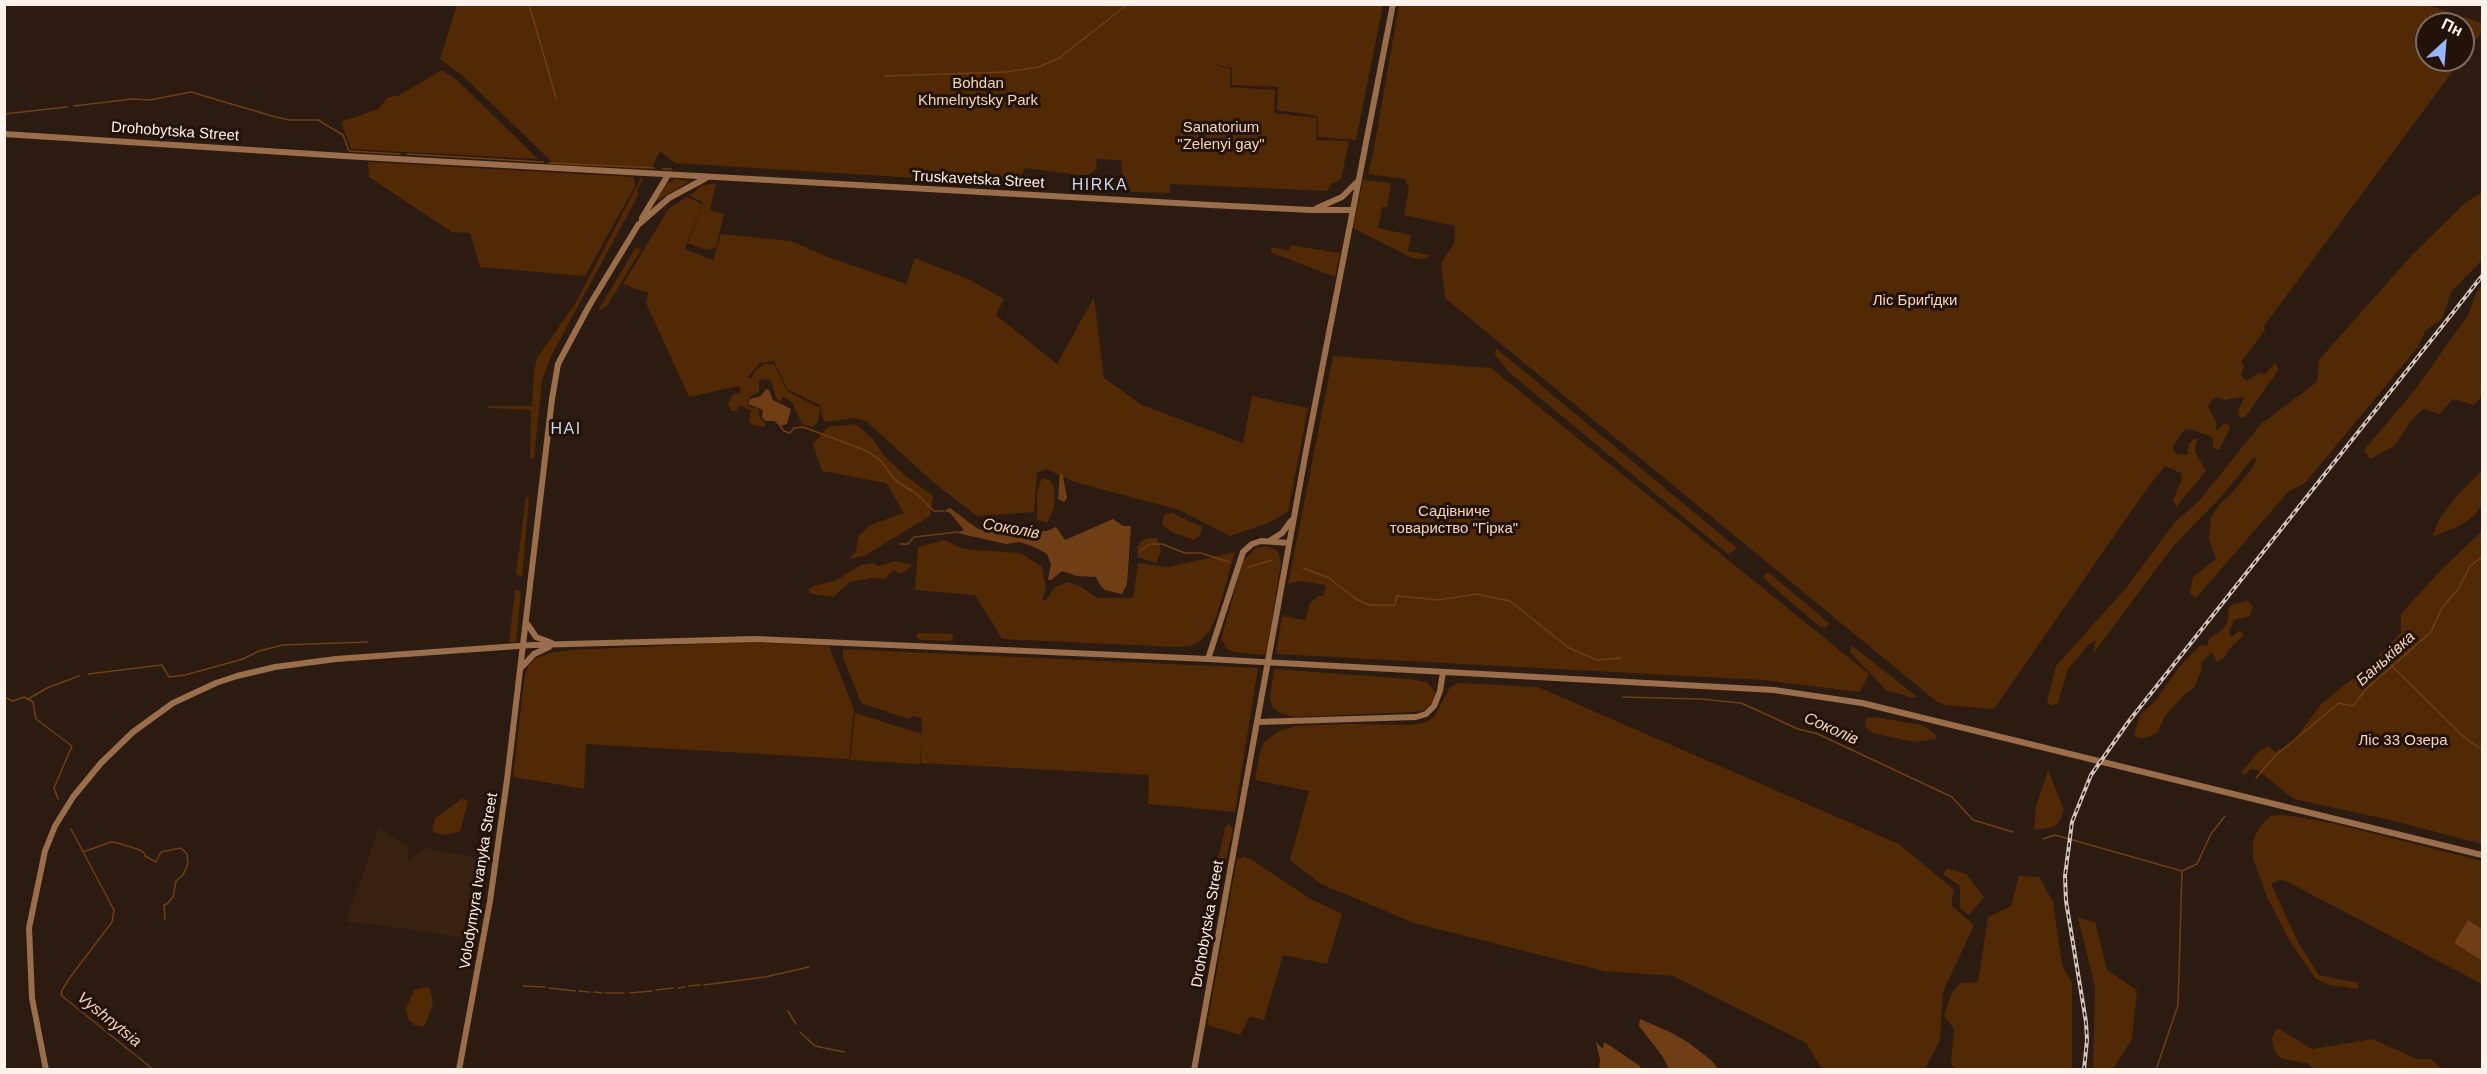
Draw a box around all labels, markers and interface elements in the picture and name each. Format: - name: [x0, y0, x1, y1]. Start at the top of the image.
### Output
- north arrow: [2415, 12, 2475, 72]
- text: Пн: [2439, 15, 2465, 39]
- park label: Bohdan Khmelnytsky Park: [918, 75, 1038, 110]
- street label: Drohobytska Street: [110, 119, 240, 145]
- park label: Sanatorium "Zelenyi gay": [1177, 119, 1265, 154]
- street label: Truskavetska Street: [911, 168, 1045, 192]
- district label: HIRKA: [1072, 176, 1128, 196]
- park label: Ліс Бриґідки: [1873, 292, 1957, 310]
- district label: HAI: [550, 420, 582, 440]
- park label: Садівниче товариство "Гірка": [1390, 503, 1518, 538]
- water label: Соколів: [981, 515, 1041, 543]
- water label: Баньківка: [2353, 628, 2419, 690]
- water label: Соколів: [1801, 709, 1861, 749]
- park label: Ліс 33 Озера: [2358, 732, 2448, 750]
- street label: Volodymyra Ivanyka Street: [456, 791, 502, 971]
- street label: Drohobytska Street: [1188, 859, 1228, 989]
- water label: Vyshnytsia: [73, 988, 145, 1052]

